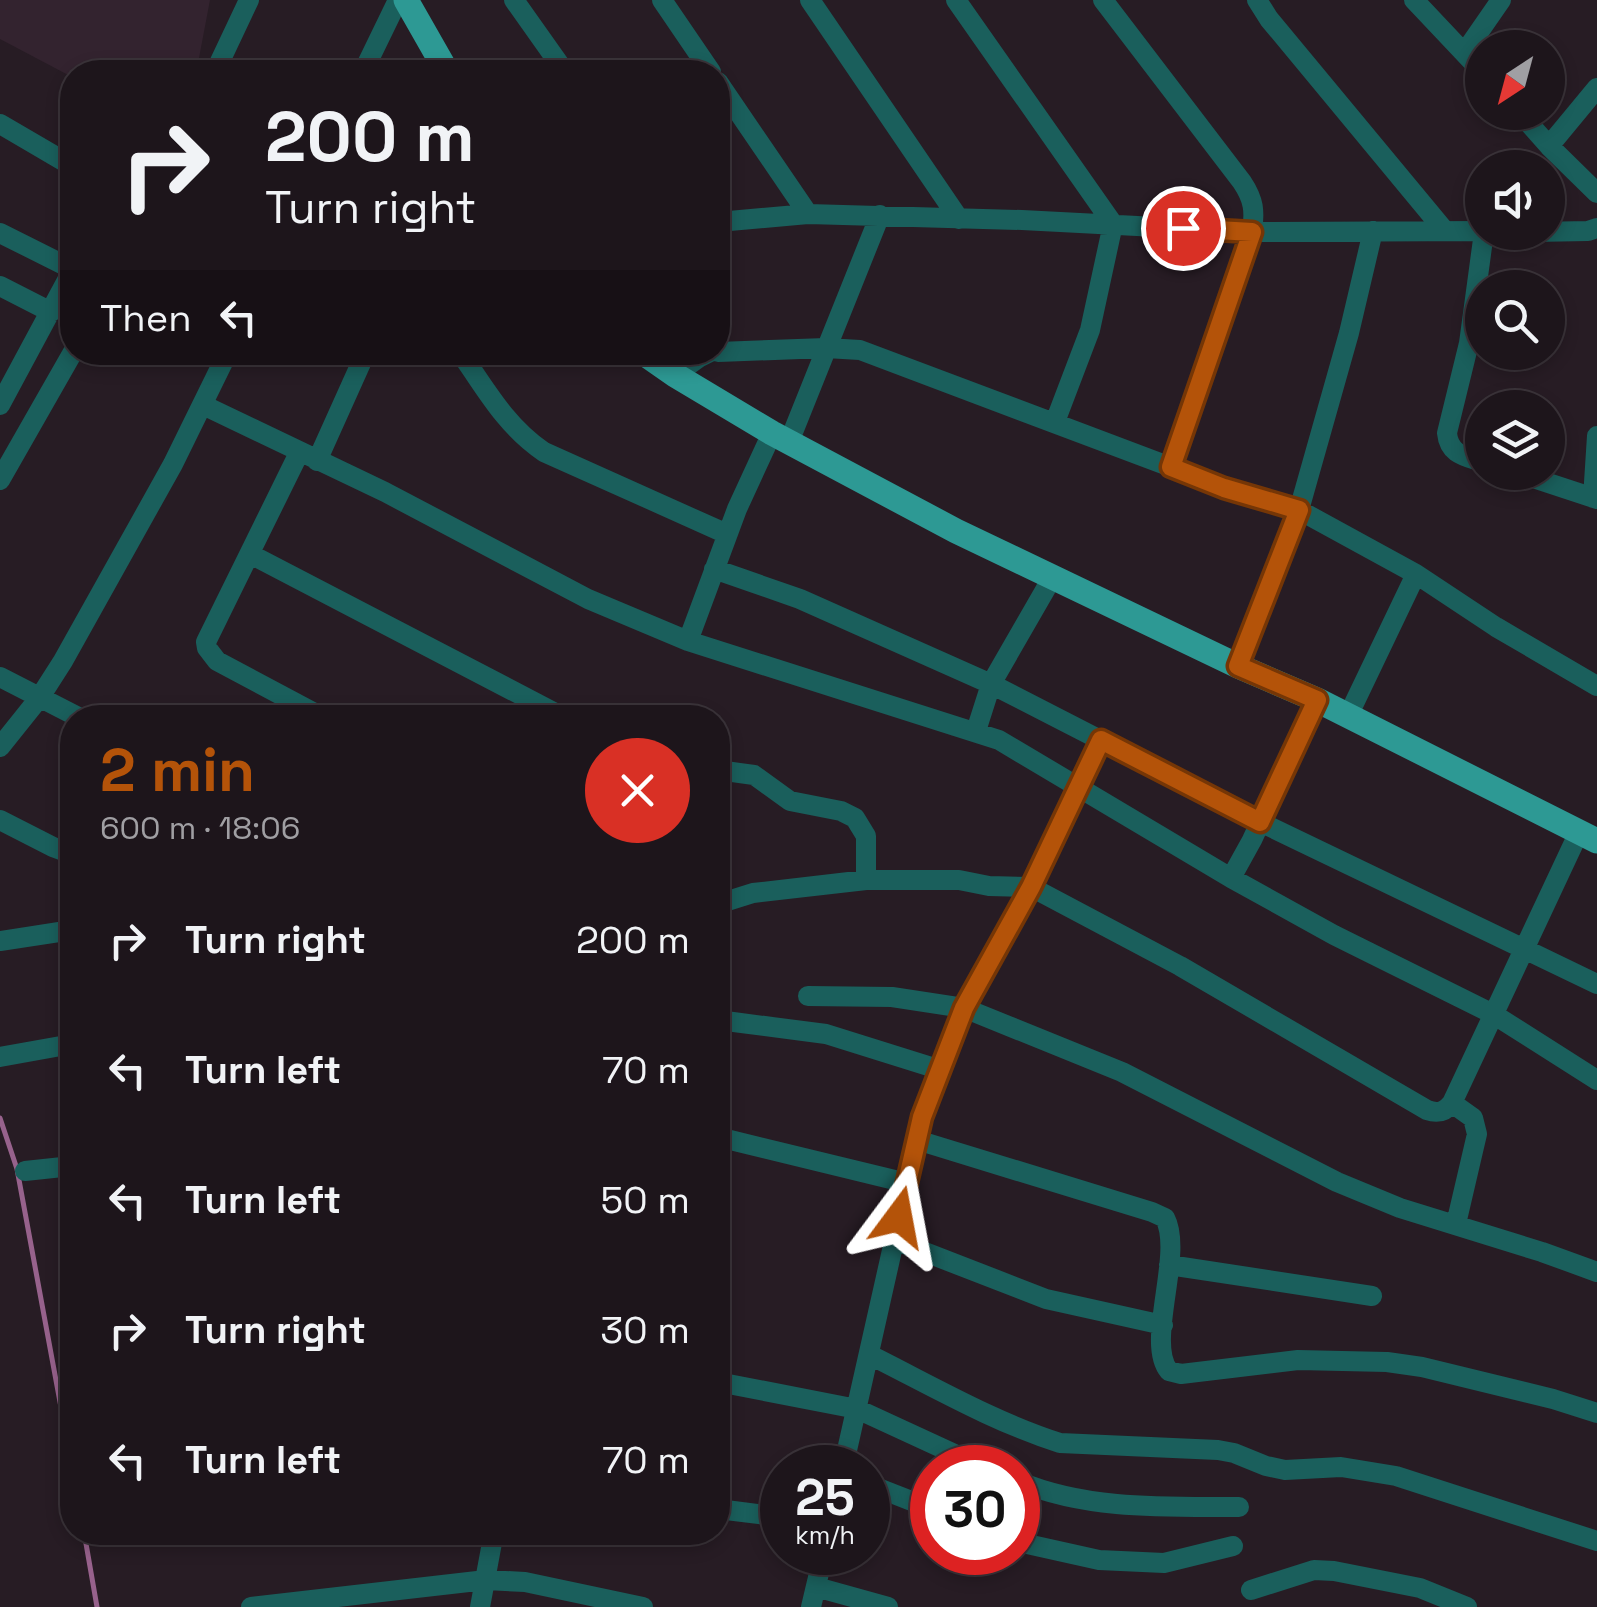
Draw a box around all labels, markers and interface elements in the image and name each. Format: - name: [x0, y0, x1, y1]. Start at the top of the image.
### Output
- north arrow: [1465, 30, 1565, 130]
- map controls: [1465, 30, 1565, 490]
- text: 200 m: [265, 92, 475, 181]
- icon: right: [100, 100, 230, 230]
- button: sound: [1465, 150, 1565, 250]
- text: Turn right: [265, 179, 476, 236]
- pin: [1141, 186, 1226, 271]
- icon: arrive: [1156, 201, 1211, 256]
- button: search: [1465, 270, 1565, 370]
- icon: left: [211, 290, 266, 345]
- text: Then: [100, 294, 191, 342]
- button: layers: [1465, 390, 1565, 490]
- text: 2 min: [100, 732, 255, 809]
- button: close: [585, 738, 690, 843]
- text: 600 m · 18:06: [100, 808, 300, 848]
- icon: right: [100, 913, 155, 968]
- text: Turn right: [185, 916, 366, 964]
- text: 200 m: [576, 916, 690, 964]
- icon: left: [100, 1043, 155, 1098]
- text: Turn left: [185, 1046, 341, 1094]
- text: 70 m: [602, 1046, 690, 1094]
- position arrow: [847, 1165, 951, 1269]
- icon: left: [100, 1173, 155, 1228]
- text: Turn left: [185, 1176, 341, 1224]
- text: 50 m: [600, 1176, 690, 1224]
- icon: right: [100, 1303, 155, 1358]
- text: Turn right: [185, 1306, 366, 1354]
- text: 30 m: [600, 1306, 690, 1354]
- icon: left: [100, 1433, 155, 1488]
- text: Turn left: [185, 1436, 341, 1484]
- text: 70 m: [602, 1436, 690, 1484]
- speed limit sign: 30: [910, 1445, 1040, 1575]
- text: 25: [795, 1466, 855, 1530]
- text: km/h: [795, 1519, 855, 1551]

